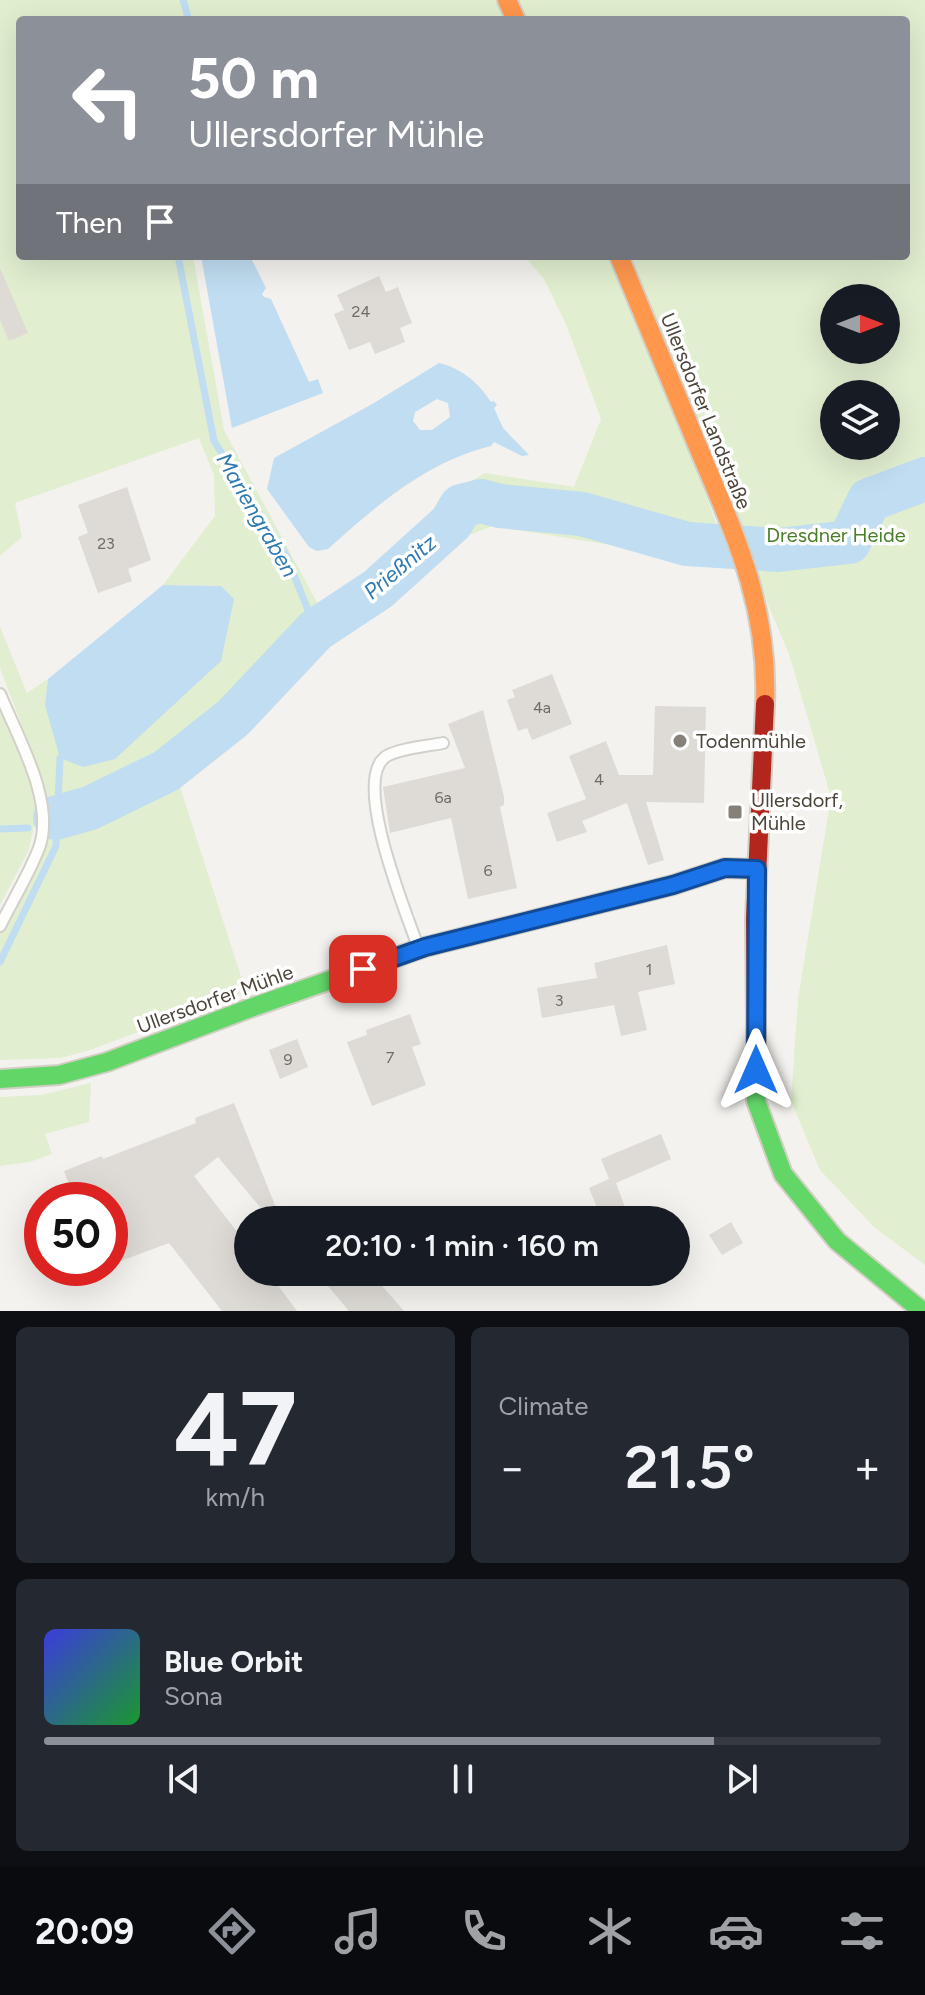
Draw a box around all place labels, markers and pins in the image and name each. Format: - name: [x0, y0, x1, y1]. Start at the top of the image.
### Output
- place label: Todenmühle: [696, 729, 806, 753]
- marker: Todenmühle: [671, 732, 689, 750]
- place label: Ullersdorf, Mühle: [751, 788, 843, 835]
- marker: Ullersdorf, Mühle: [726, 803, 744, 821]
- pin: [329, 935, 397, 1003]

